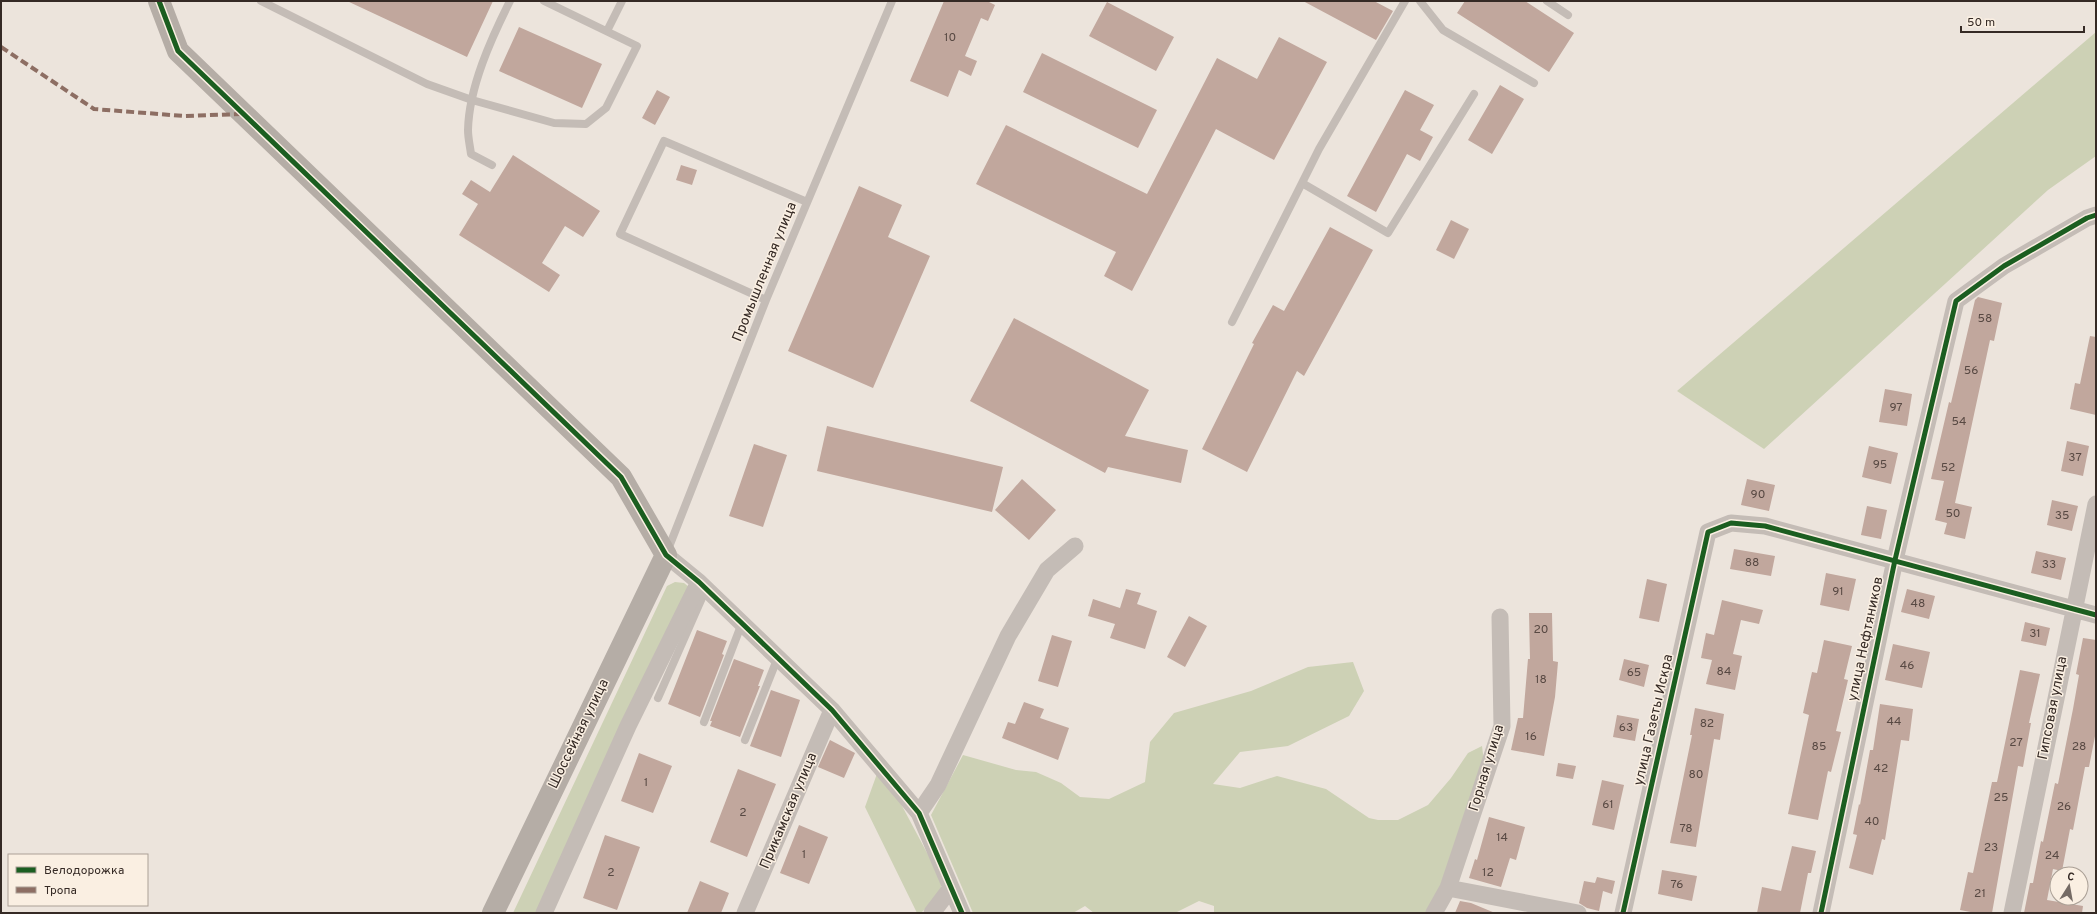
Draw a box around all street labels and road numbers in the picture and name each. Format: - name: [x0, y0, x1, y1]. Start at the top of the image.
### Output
- street label: Промышленная улица: [729, 200, 801, 344]
- street label: улица Нефтяников: [1844, 575, 1888, 703]
- street label: улица Газеты Искра: [1631, 653, 1677, 787]
- street label: Гипсовая улица: [2035, 655, 2071, 761]
- street label: Шоссейная улица: [545, 676, 613, 792]
- street label: Горная улица: [1466, 723, 1508, 813]
- street label: Прикамская улица: [757, 750, 821, 872]

